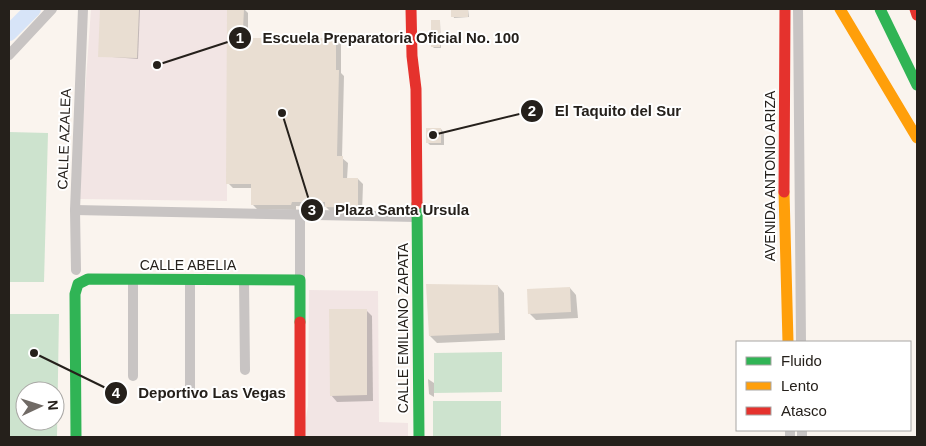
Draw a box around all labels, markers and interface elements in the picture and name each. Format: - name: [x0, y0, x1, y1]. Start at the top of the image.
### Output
- callout: Escuela Preparatoria Oficial No. 100: [227, 23, 529, 53]
- text: 1: [236, 29, 244, 46]
- text: Escuela Preparatoria Oficial No. 100: [263, 29, 519, 46]
- street label: CALLE AZALEA: [54, 88, 74, 190]
- street label: AVENIDA ANTONIO ARIZA: [762, 90, 778, 261]
- callout: El Taquito del Sur: [520, 96, 691, 126]
- text: 2: [528, 102, 536, 119]
- text: El Taquito del Sur: [555, 102, 681, 119]
- callout: Plaza Santa Ursula: [299, 195, 479, 225]
- text: 3: [308, 201, 316, 218]
- text: Plaza Santa Ursula: [335, 201, 470, 218]
- street label: CALLE EMILIANO ZAPATA: [395, 242, 411, 413]
- street label: CALLE ABELIA: [140, 257, 237, 273]
- legend: [736, 341, 911, 431]
- text: Fluido: [781, 352, 822, 369]
- text: Lento: [781, 377, 819, 394]
- callout: Deportivo Las Vegas: [104, 378, 296, 408]
- north arrow: [15, 381, 65, 431]
- text: 4: [112, 384, 121, 401]
- text: Deportivo Las Vegas: [138, 384, 286, 401]
- text: N: [45, 399, 61, 411]
- text: Atasco: [781, 402, 827, 419]

